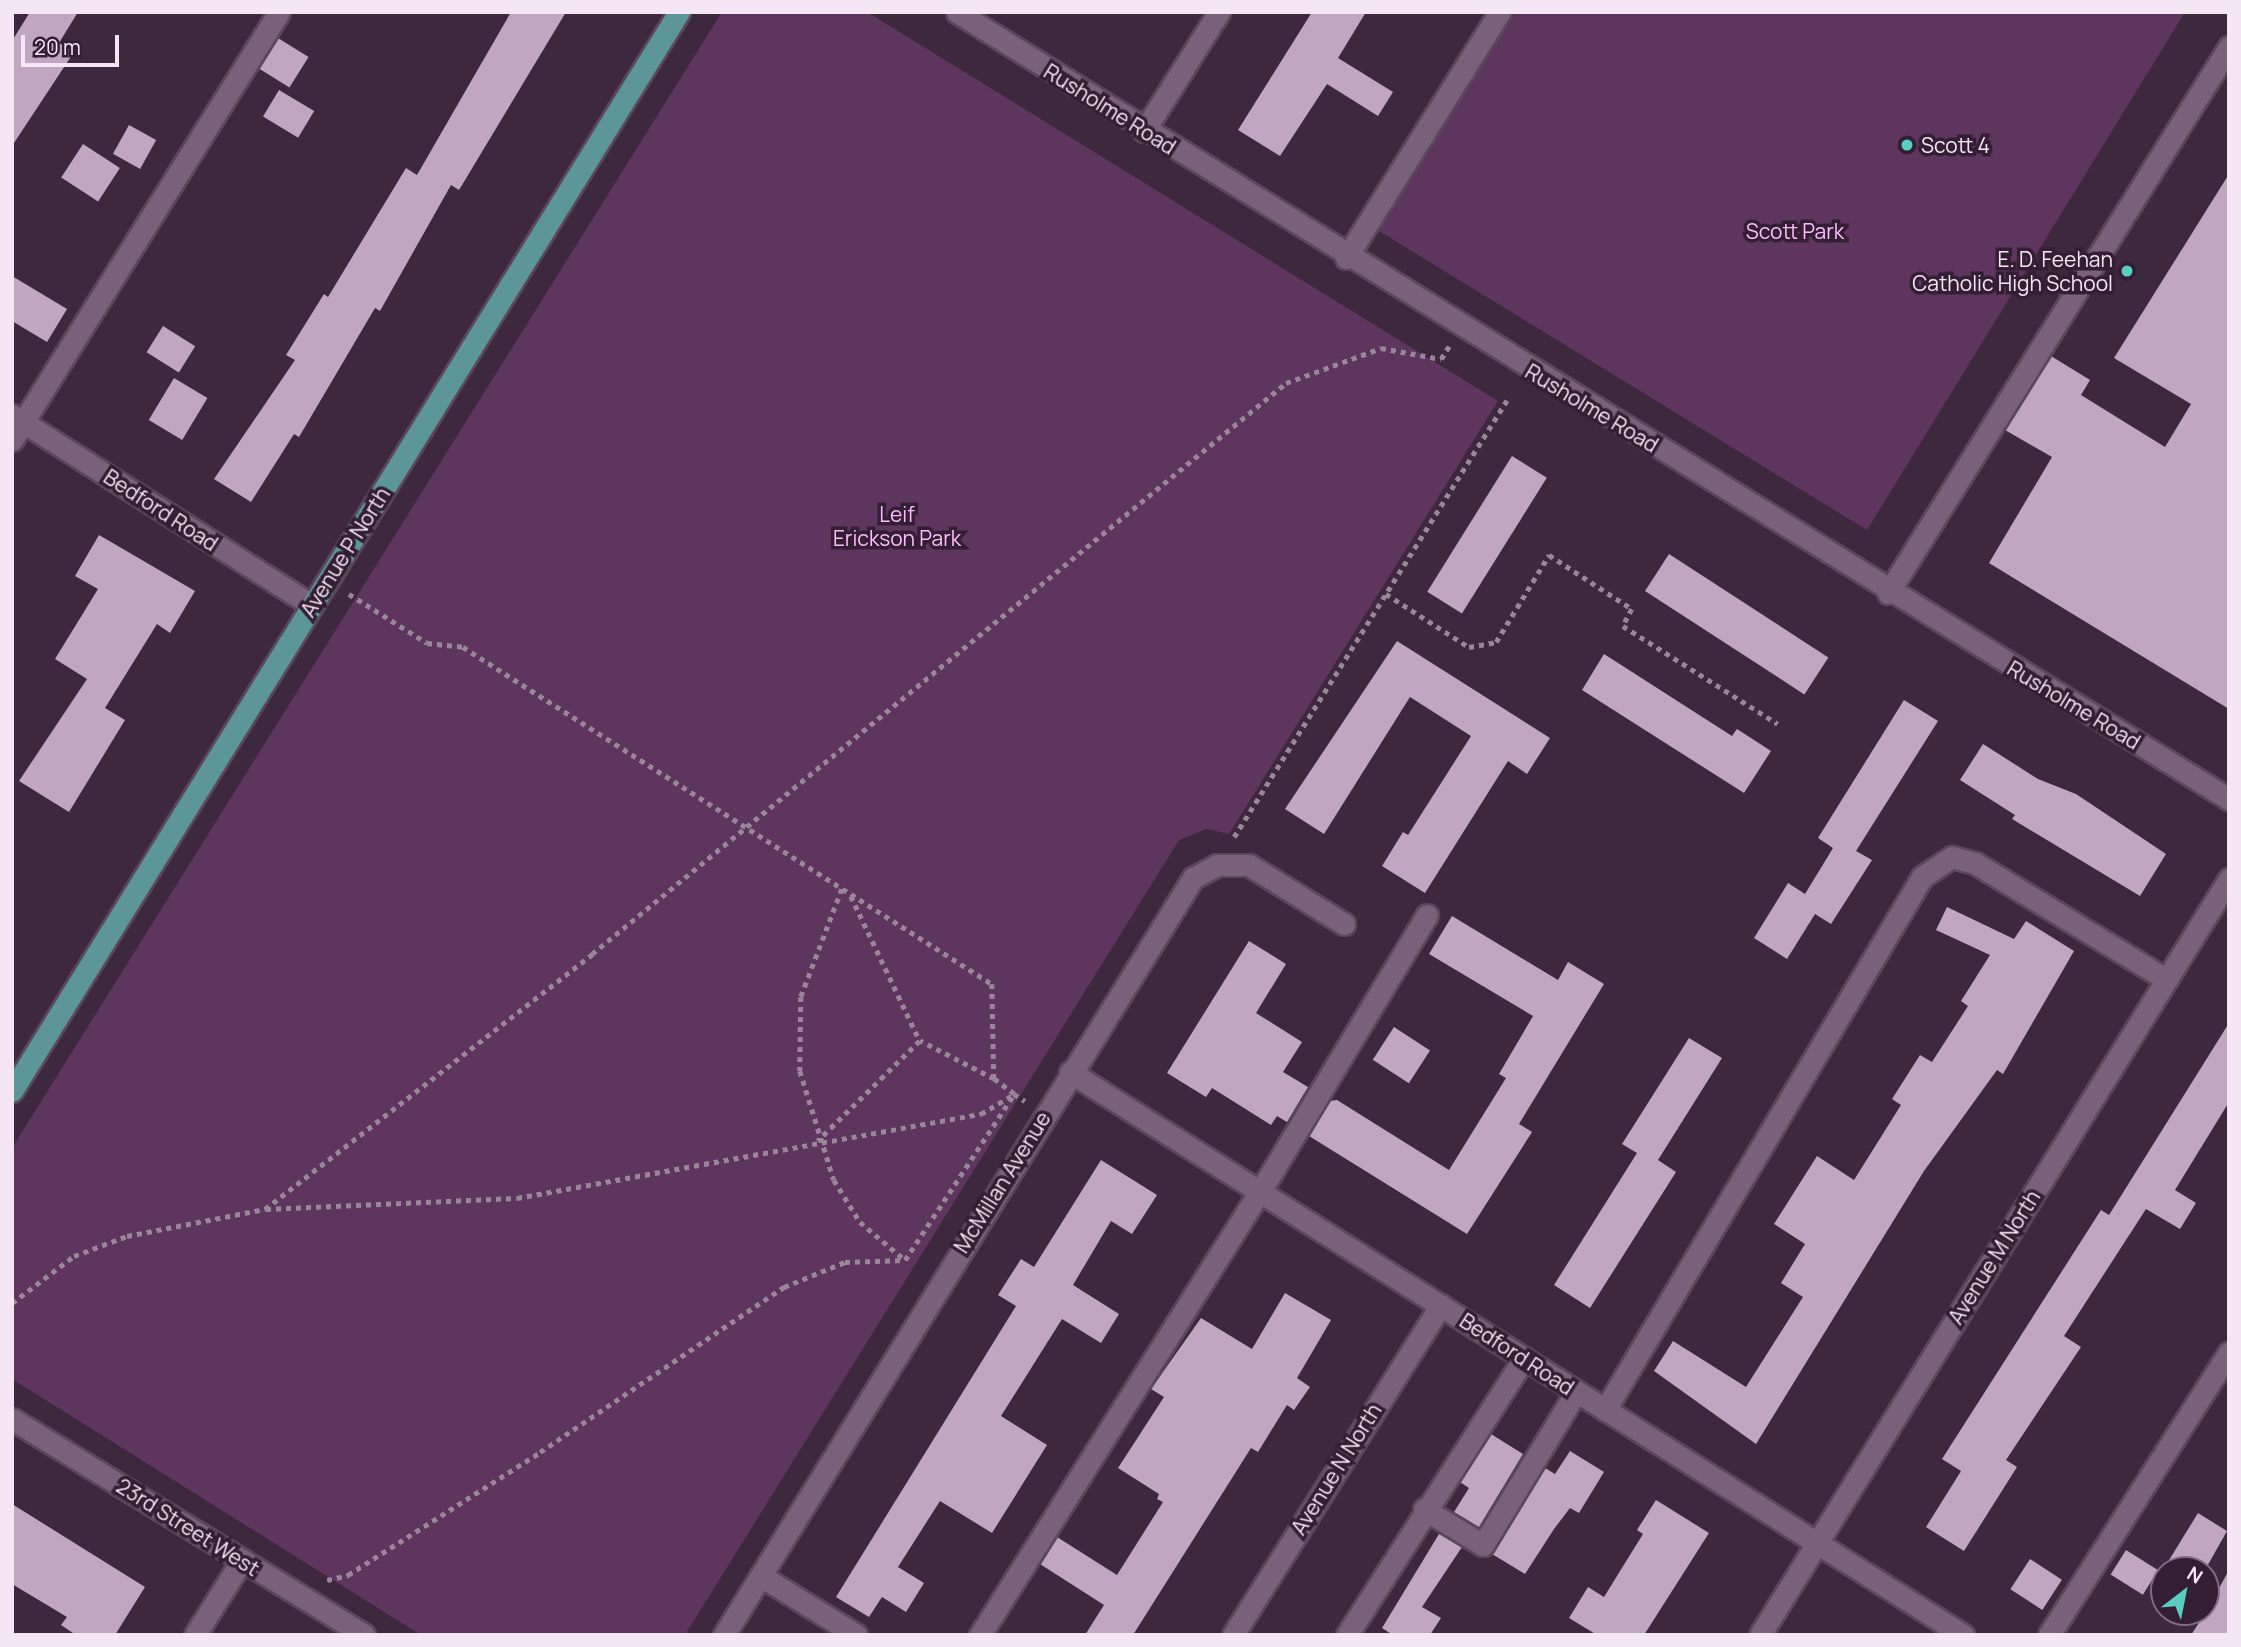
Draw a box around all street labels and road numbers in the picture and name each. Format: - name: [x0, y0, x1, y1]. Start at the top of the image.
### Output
- street label: Rusholme Road: [1039, 58, 1181, 160]
- street label: Rusholme Road: [1521, 358, 1663, 458]
- street label: Bedford Road: [99, 464, 223, 556]
- street label: Avenue P North: [295, 482, 395, 622]
- street label: Rusholme Road: [2003, 655, 2145, 755]
- street label: McMillan Avenue: [948, 1107, 1056, 1257]
- street label: Avenue M North: [1943, 1185, 2045, 1329]
- street label: Bedford Road: [1455, 1308, 1579, 1400]
- street label: Avenue N North: [1286, 1399, 1386, 1539]
- street label: 23rd Street West: [112, 1473, 264, 1581]

